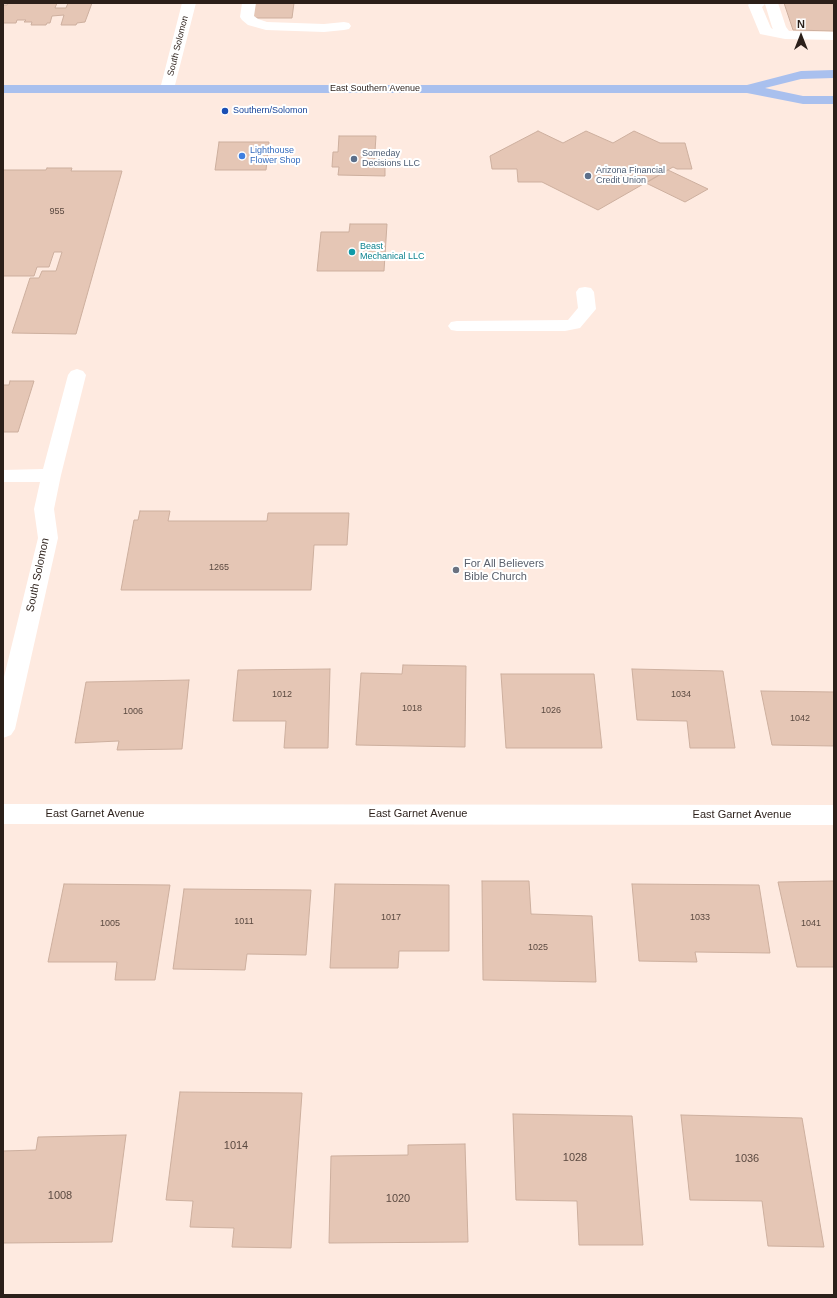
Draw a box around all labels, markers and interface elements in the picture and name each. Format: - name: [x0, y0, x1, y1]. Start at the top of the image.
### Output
- street label: South Solomon: [165, 15, 191, 77]
- north arrow: [781, 16, 821, 56]
- text: N: [797, 18, 805, 30]
- street label: East Southern Avenue: [330, 84, 420, 94]
- marker: Southern/Solomon: [220, 106, 230, 116]
- place label: Southern/Solomon: [233, 106, 308, 116]
- place label: Lighthouse Flower Shop: [250, 146, 301, 167]
- place label: Someday Decisions LLC: [362, 149, 420, 170]
- marker: Lighthouse Flower Shop: [237, 151, 247, 161]
- marker: Someday Decisions LLC: [349, 154, 359, 164]
- place label: Arizona Financial Credit Union: [596, 166, 665, 187]
- marker: Arizona Financial Credit Union: [583, 171, 593, 181]
- house number: 955: [49, 207, 65, 217]
- place label: Beast Mechanical LLC: [360, 242, 425, 263]
- marker: Beast Mechanical LLC: [347, 247, 357, 257]
- street label: South Solomon: [24, 537, 52, 613]
- place label: For All Believers Bible Church: [464, 557, 544, 583]
- house number: 1265: [209, 563, 229, 573]
- marker: For All Believers Bible Church: [451, 565, 461, 575]
- house number: 1012: [272, 690, 292, 700]
- house number: 1034: [671, 690, 691, 700]
- house number: 1018: [402, 704, 422, 714]
- house number: 1026: [541, 706, 561, 716]
- house number: 1006: [123, 707, 143, 717]
- house number: 1042: [790, 714, 810, 724]
- street label: East Garnet Avenue: [46, 807, 144, 821]
- street label: East Garnet Avenue: [369, 807, 467, 821]
- street label: East Garnet Avenue: [693, 808, 791, 822]
- house number: 1017: [381, 913, 401, 923]
- house number: 1033: [690, 913, 710, 923]
- house number: 1011: [234, 917, 254, 927]
- house number: 1005: [100, 919, 120, 929]
- house number: 1041: [801, 919, 821, 929]
- house number: 1025: [528, 943, 548, 953]
- house number: 1014: [224, 1139, 248, 1153]
- house number: 1028: [563, 1151, 587, 1165]
- house number: 1036: [735, 1152, 759, 1166]
- house number: 1008: [48, 1189, 72, 1203]
- house number: 1020: [386, 1192, 410, 1206]

